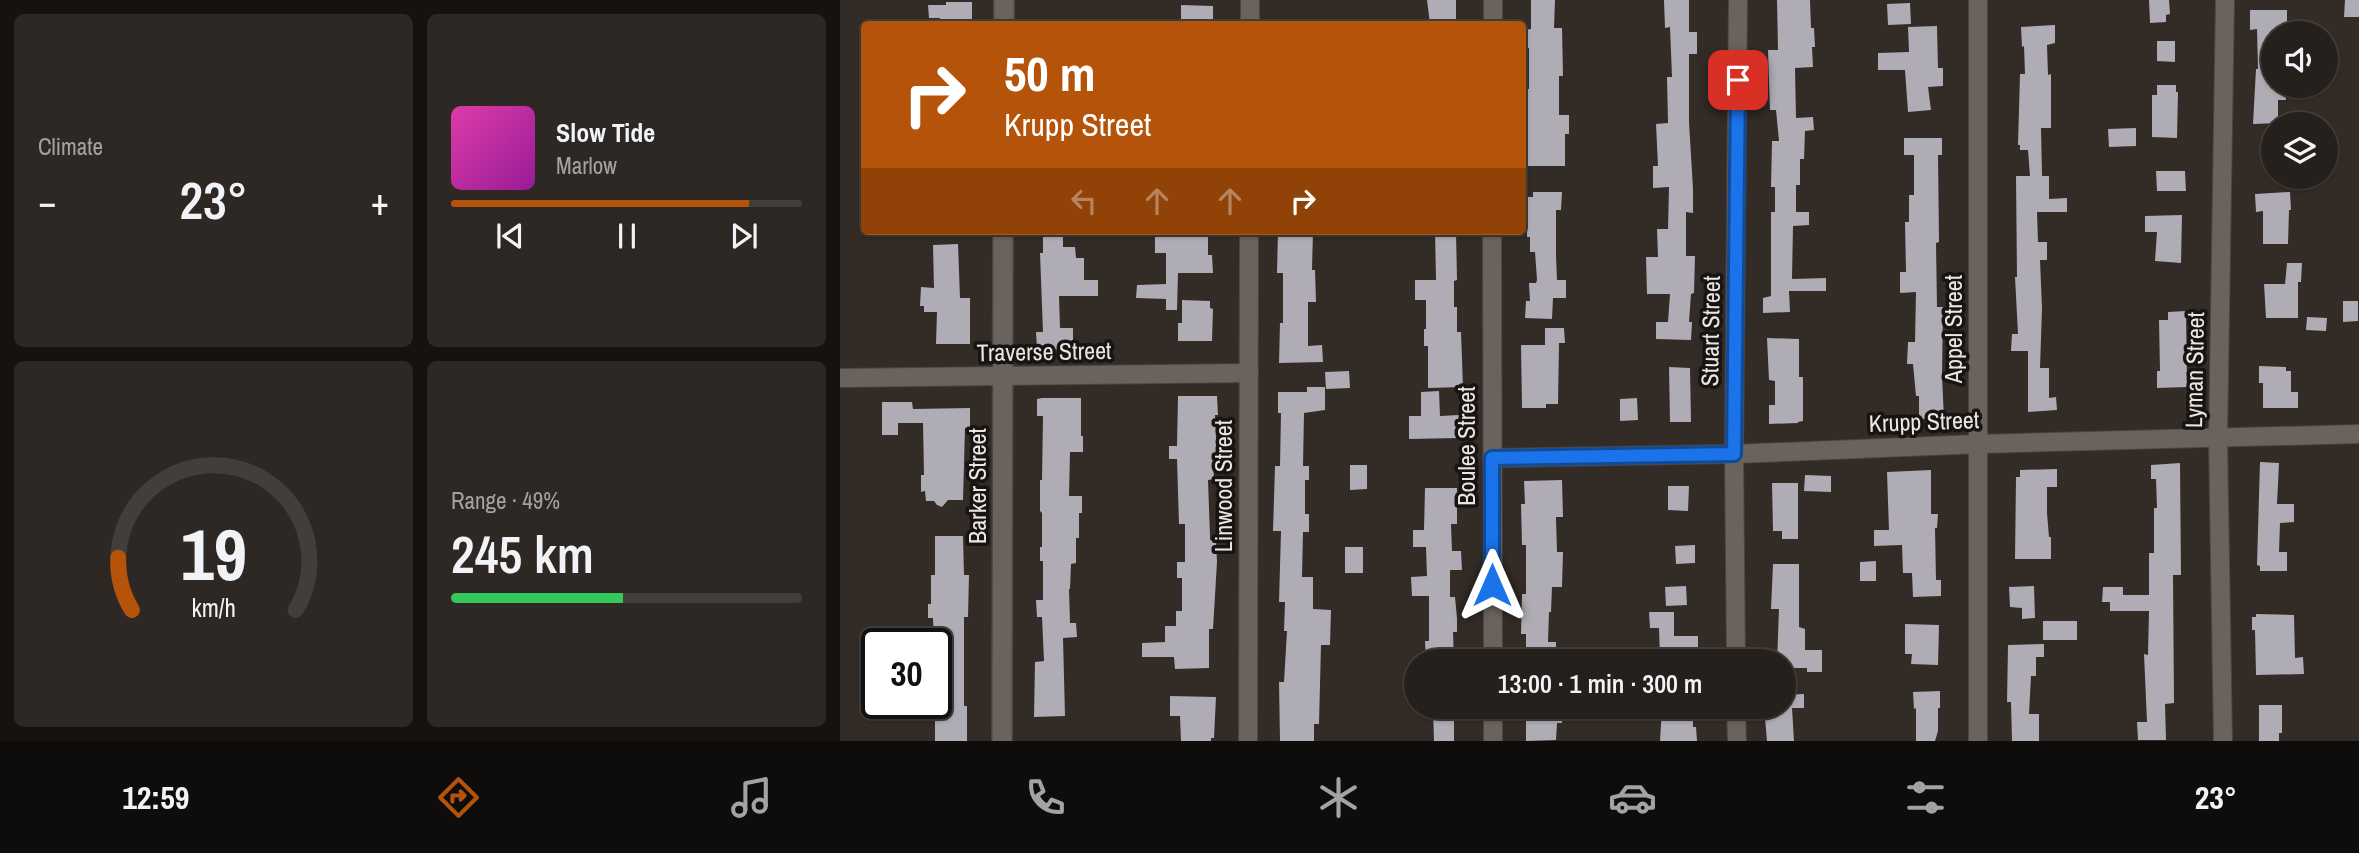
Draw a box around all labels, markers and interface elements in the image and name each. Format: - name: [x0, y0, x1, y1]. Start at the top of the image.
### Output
- map controls: [2261, 21, 2338, 189]
- button: sound: [2261, 21, 2338, 98]
- text: 50 m: [1004, 40, 1096, 106]
- icon: right: [889, 49, 980, 140]
- pin: [1708, 50, 1768, 110]
- icon: arrive: [1719, 61, 1757, 99]
- text: Krupp Street: [1004, 103, 1151, 146]
- button: layers: [2261, 112, 2338, 189]
- text: Slow Tide: [556, 115, 655, 150]
- text: Climate: [38, 131, 103, 162]
- text: Marlow: [556, 150, 617, 181]
- text: 23°: [179, 165, 248, 235]
- text: −: [38, 176, 56, 227]
- text: +: [371, 176, 389, 227]
- icon: left: [1065, 182, 1103, 220]
- icon: ahead: [1138, 182, 1176, 220]
- icon: ahead: [1211, 182, 1249, 220]
- icon: right: [1284, 182, 1322, 220]
- icon: previous: [491, 217, 529, 255]
- icon: pause: [608, 217, 646, 255]
- icon: next: [725, 217, 763, 255]
- street label: Appel Street: [1937, 274, 1969, 384]
- street label: Stuart Street: [1693, 275, 1727, 387]
- street label: Lyman Street: [2177, 311, 2211, 428]
- street label: Traverse Street: [976, 334, 1112, 368]
- street label: Boulee Street: [1450, 386, 1482, 506]
- street label: Krupp Street: [1868, 403, 1980, 439]
- street label: Linwood Street: [1207, 419, 1239, 552]
- street label: Barker Street: [961, 428, 993, 544]
- text: Range · 49%: [451, 485, 560, 516]
- text: 19: [180, 505, 247, 603]
- text: 245 km: [451, 519, 594, 589]
- position arrow: [1455, 548, 1529, 622]
- text: km/h: [191, 591, 236, 625]
- speed limit sign: 30: [861, 628, 952, 719]
- text: 13:00 · 1 min · 300 m: [1498, 666, 1702, 701]
- icon: directions: [434, 773, 483, 822]
- icon: music: [727, 773, 776, 822]
- icon: phone: [1021, 773, 1070, 822]
- icon: climate: [1314, 773, 1363, 822]
- icon: car: [1608, 773, 1657, 822]
- icon: filters: [1901, 773, 1950, 822]
- text: 12:59: [122, 776, 189, 819]
- text: 23°: [2195, 776, 2237, 819]

